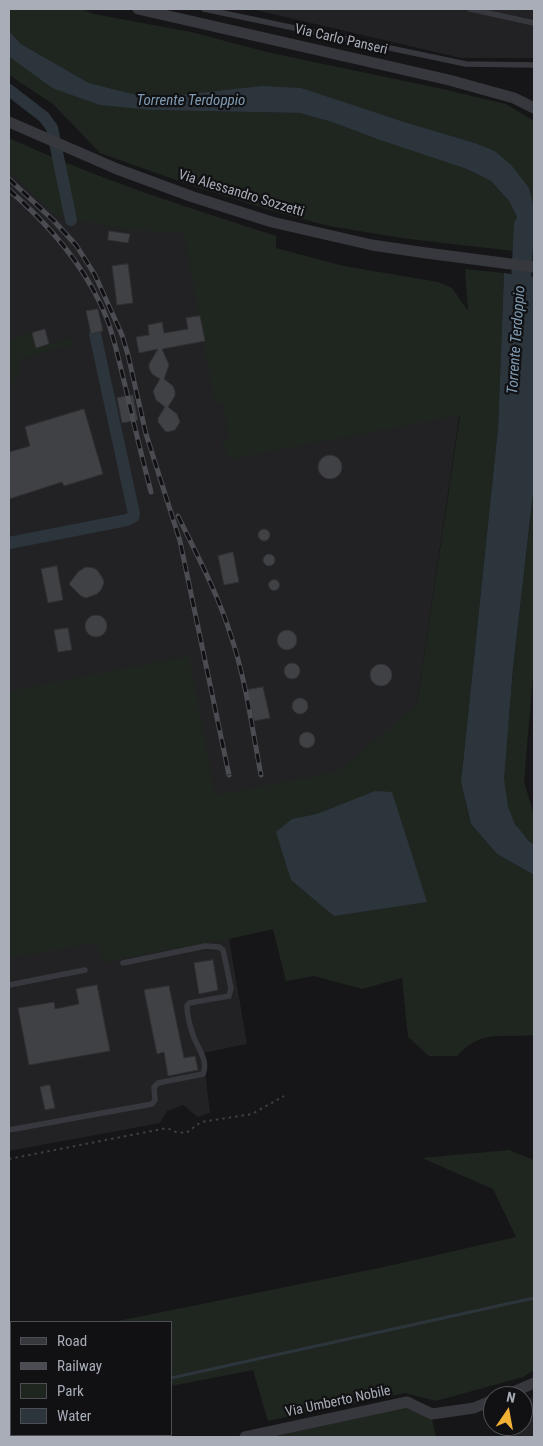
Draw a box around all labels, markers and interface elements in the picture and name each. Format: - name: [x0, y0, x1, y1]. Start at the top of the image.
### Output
- street label: Via Carlo Panseri: [293, 21, 389, 59]
- water label: Torrente Terdoppio: [137, 92, 245, 110]
- street label: Via Alessandro Sozzetti: [176, 167, 306, 221]
- water label: Torrente Terdoppio: [504, 285, 530, 395]
- legend: [10, 1321, 172, 1436]
- text: Road: [57, 1332, 87, 1350]
- text: Railway: [57, 1357, 102, 1375]
- text: Park: [57, 1382, 84, 1400]
- street label: Via Umberto Nobile: [284, 1383, 392, 1421]
- north arrow: [483, 1386, 533, 1436]
- text: N: [505, 1389, 517, 1406]
- text: Water: [57, 1407, 91, 1425]

